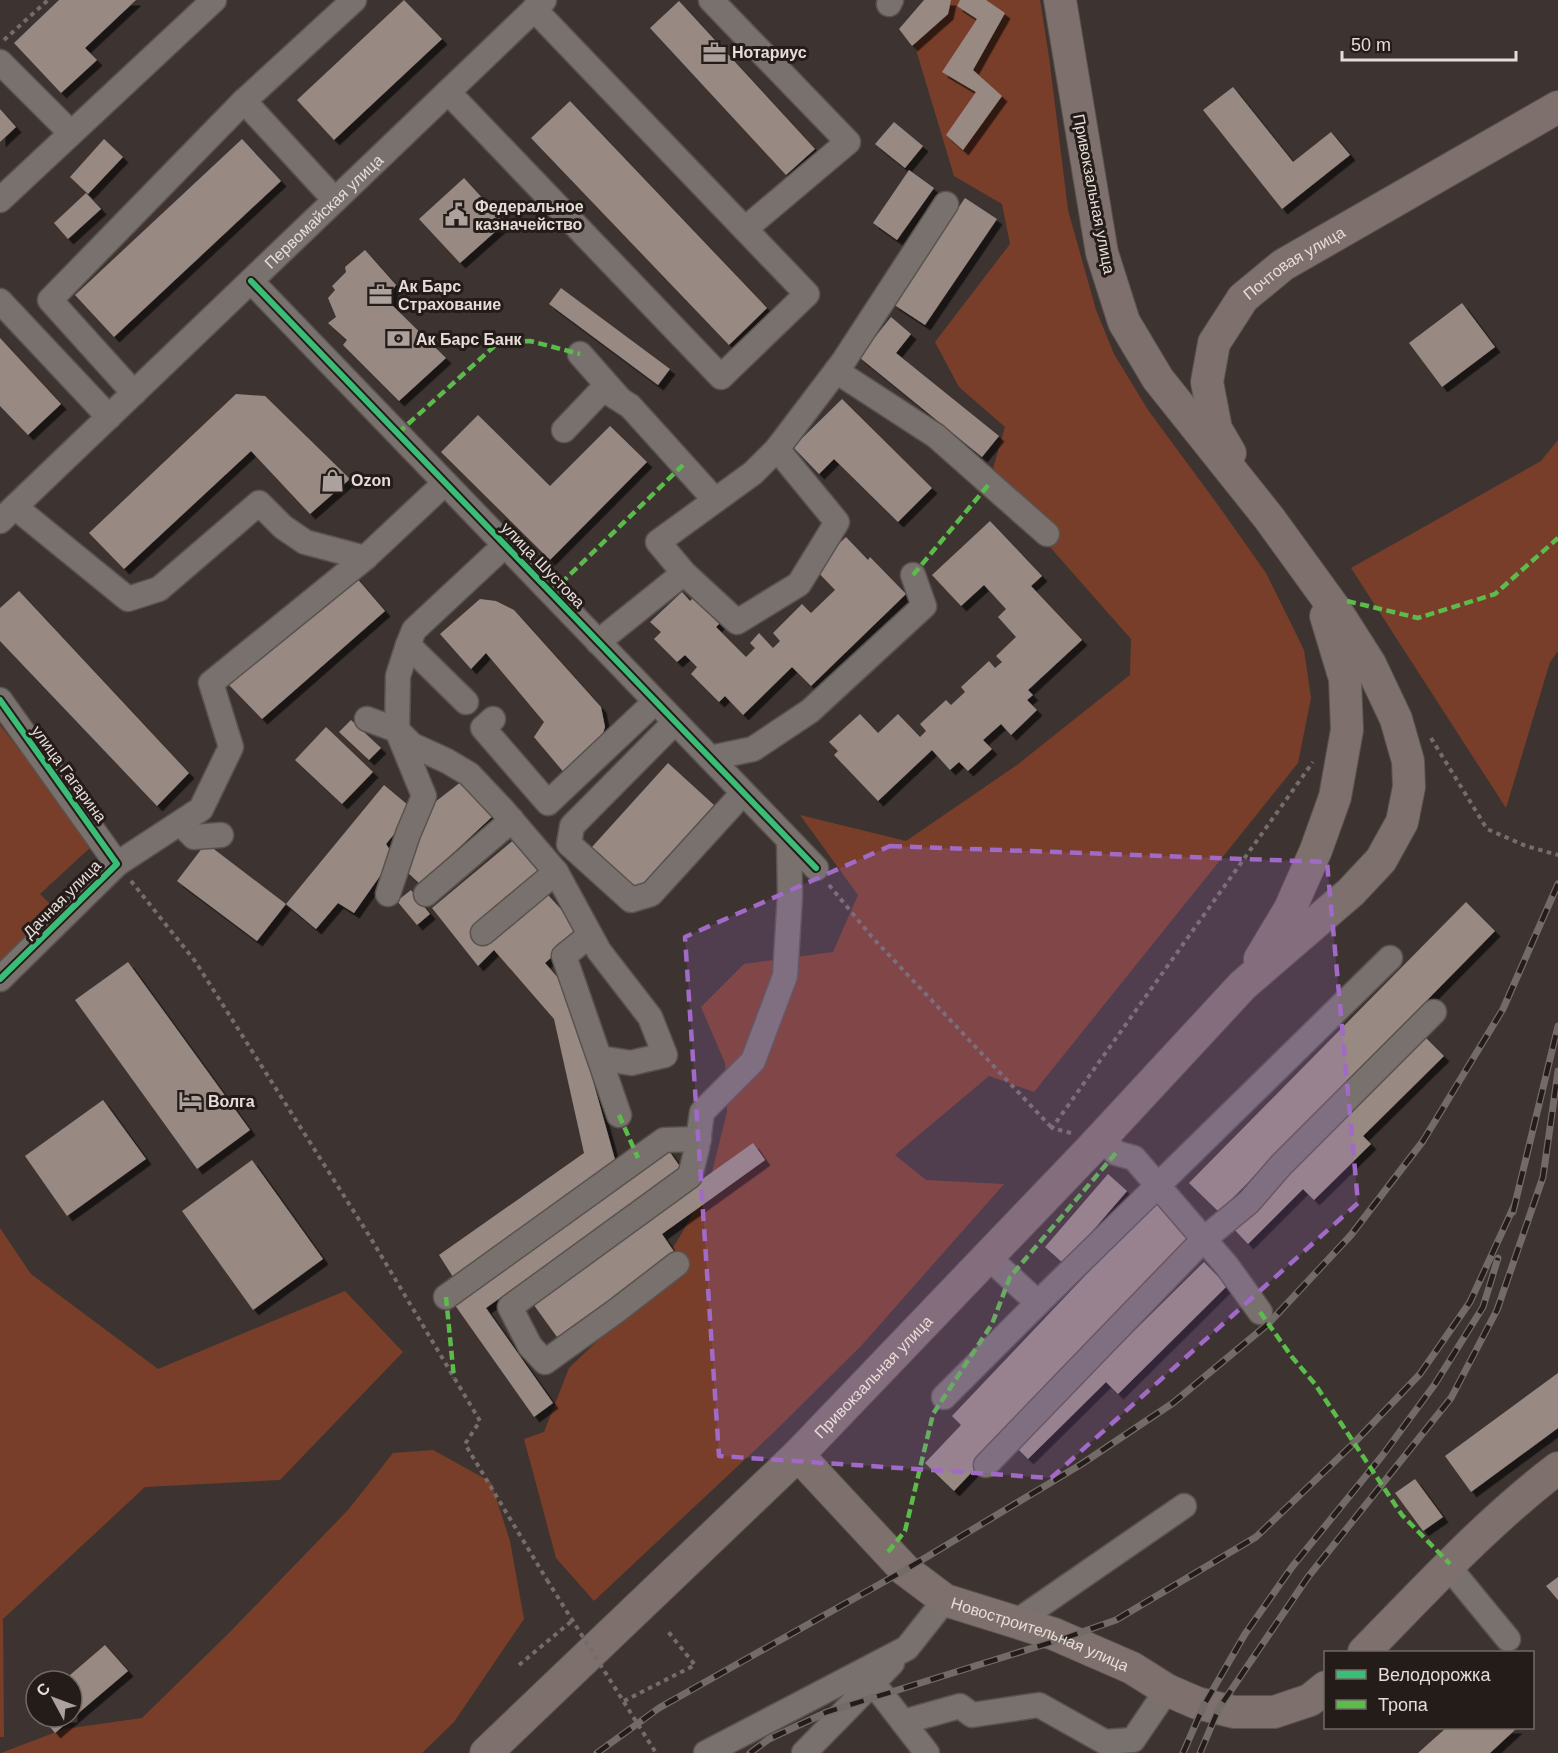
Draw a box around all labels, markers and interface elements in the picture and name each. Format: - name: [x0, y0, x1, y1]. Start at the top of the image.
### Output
- scale bar: [1342, 24, 1516, 62]
- text: 50 m: [1351, 35, 1391, 55]
- office icon: Нотариус: [701, 39, 727, 65]
- place label: Нотариус: [732, 44, 807, 61]
- street label: Привокзальная улица: [1070, 113, 1118, 275]
- street label: Первомайская улица: [261, 151, 386, 271]
- place label: Федеральное казначейство: [475, 198, 584, 233]
- public building icon: Федеральное казначейство: [444, 202, 470, 228]
- street label: Почтовая улица: [1240, 223, 1348, 303]
- place label: Ак Барс Страхование: [398, 278, 501, 313]
- office icon: Ак Барс Страхование: [367, 282, 393, 308]
- bank icon: Ак Барс Банк: [385, 326, 411, 352]
- place label: Ак Барс Банк: [416, 331, 523, 348]
- shop icon: Ozon: [320, 467, 346, 493]
- place label: Ozon: [351, 472, 391, 489]
- street label: улица Шустова: [498, 519, 588, 611]
- street label: улица Гагарина: [28, 722, 110, 826]
- street label: Дачная улица: [20, 857, 104, 941]
- hotel icon: Волга: [177, 1088, 203, 1114]
- place label: Волга: [208, 1093, 255, 1110]
- street label: Привокзальная улица: [811, 1312, 936, 1441]
- street label: Новостроительная улица: [949, 1594, 1131, 1674]
- legend: [1324, 1651, 1534, 1729]
- text: Велодорожка: [1378, 1665, 1491, 1685]
- north arrow: [24, 1669, 84, 1729]
- text: С: [33, 1679, 54, 1699]
- text: Тропа: [1378, 1695, 1429, 1715]

